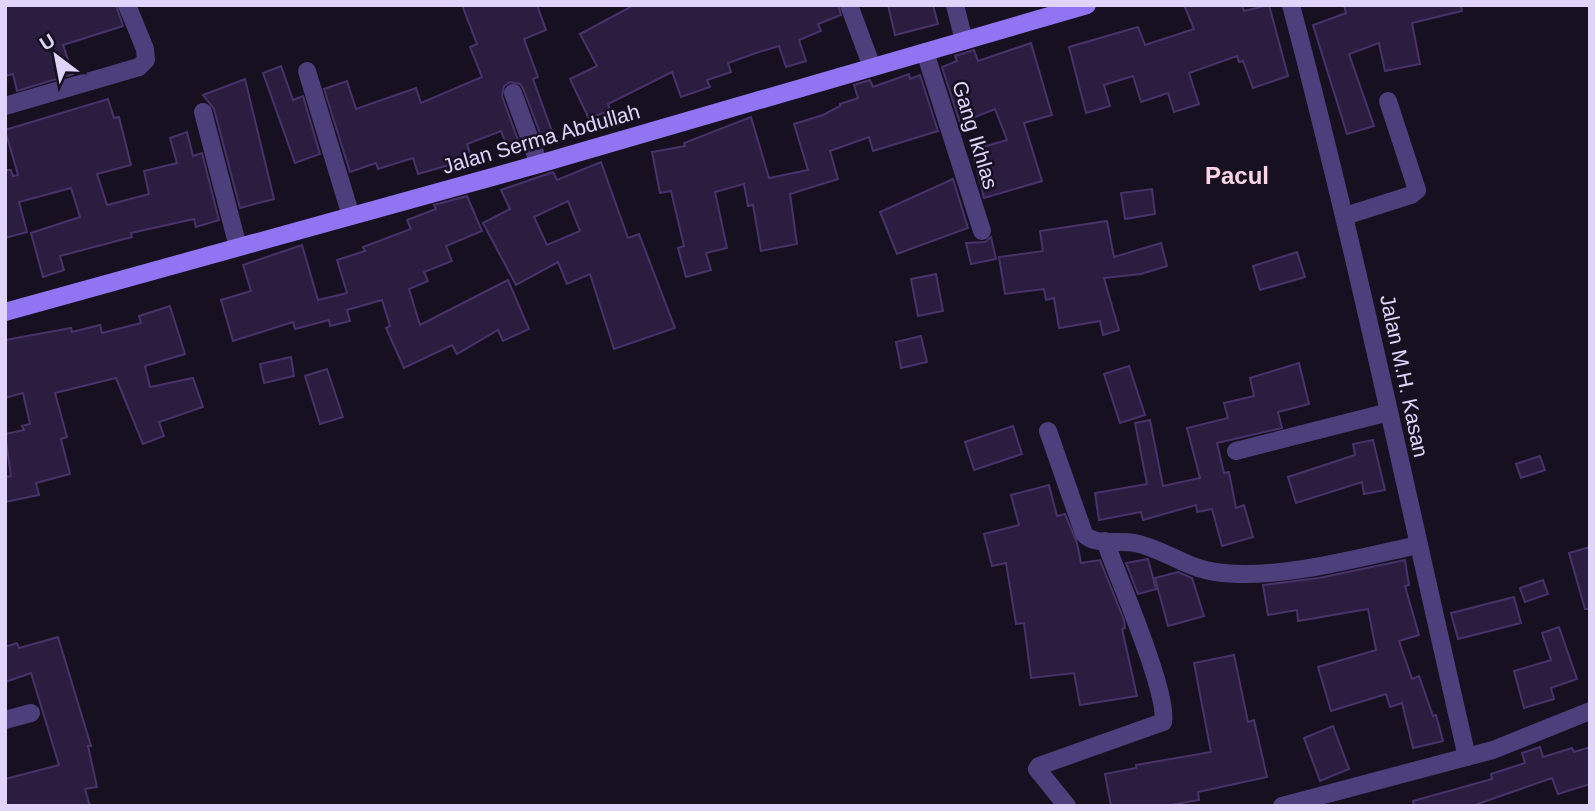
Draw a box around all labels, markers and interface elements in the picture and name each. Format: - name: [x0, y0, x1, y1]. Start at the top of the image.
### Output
- north arrow: [21, 21, 91, 91]
- text: U: [36, 29, 59, 55]
- street label: Gang Ikhlas: [948, 78, 1003, 192]
- street label: Jalan Serma Abdullah: [439, 99, 642, 178]
- district label: Pacul: [1205, 162, 1269, 189]
- street label: Jalan M.H. Kasan: [1376, 292, 1433, 459]

